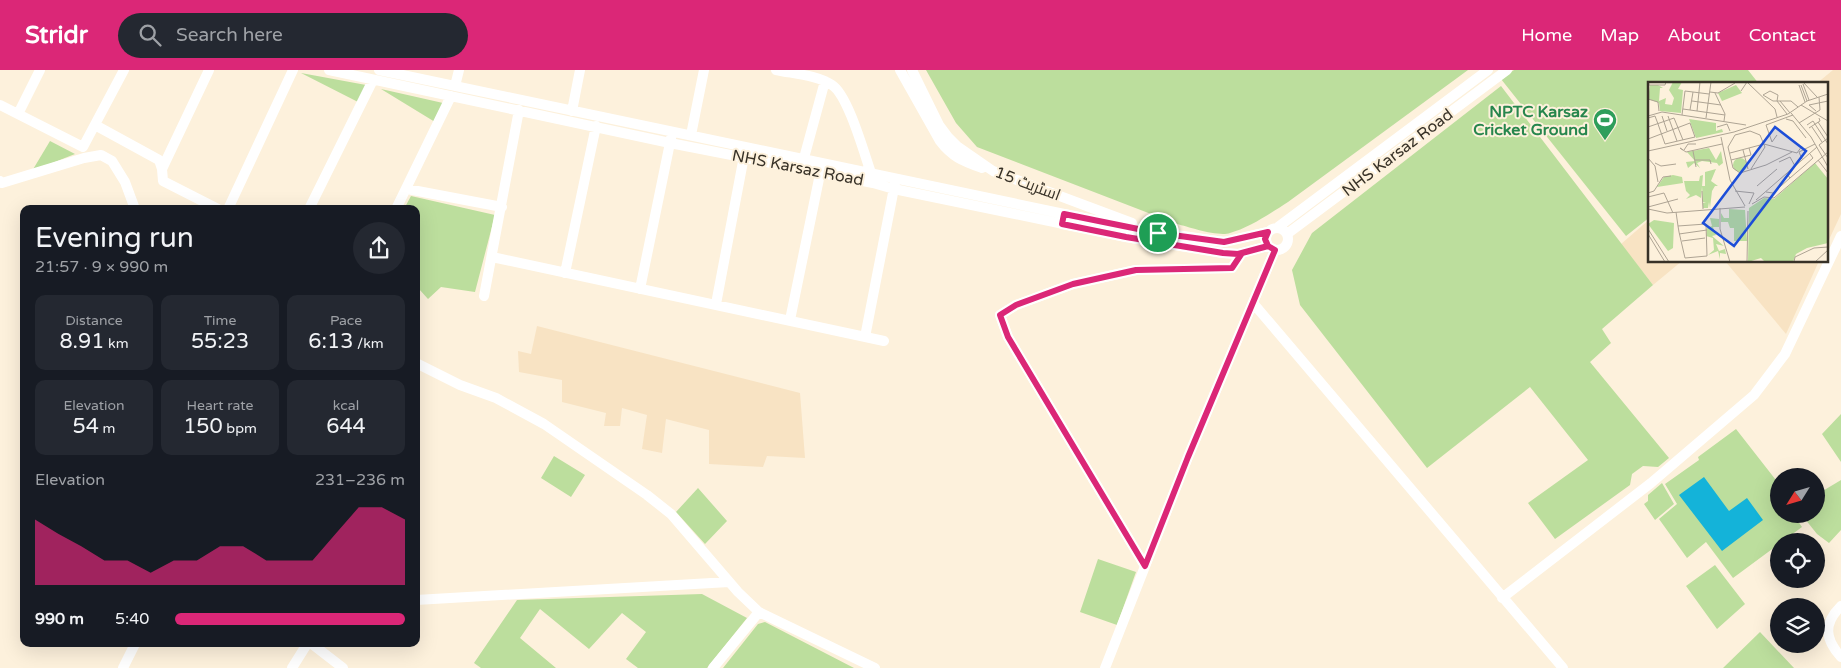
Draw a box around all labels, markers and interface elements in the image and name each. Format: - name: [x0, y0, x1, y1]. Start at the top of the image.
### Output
- search box: [118, 13, 468, 58]
- text: Stridr: [25, 21, 88, 50]
- icon: search: [136, 21, 164, 49]
- text: Search here: [176, 24, 283, 46]
- text: Home: [1521, 24, 1572, 46]
- text: Map: [1600, 24, 1639, 46]
- text: About: [1667, 24, 1721, 46]
- text: Contact: [1749, 24, 1816, 46]
- inset map: [1648, 82, 1828, 262]
- place label: NPTC Karsaz Cricket Ground: [1473, 102, 1588, 140]
- street label: NHS Karsaz Road: [1338, 105, 1457, 201]
- sports icon: NPTC Karsaz Cricket Ground: [1592, 107, 1618, 141]
- street label: NHS Karsaz Road: [730, 145, 865, 191]
- street label: اسٹریٹ 15: [992, 162, 1063, 206]
- pin: [1137, 212, 1179, 254]
- icon: arrive: [1144, 219, 1172, 247]
- text: Evening run: [35, 221, 194, 255]
- button: share: [353, 222, 405, 274]
- text: 21:57 · 9 × 990 m: [35, 257, 168, 277]
- text: Distance: [65, 312, 123, 329]
- text: Time: [204, 312, 236, 329]
- text: Pace: [330, 312, 362, 329]
- text: 8.91: [59, 329, 104, 354]
- text: 55:23: [191, 329, 249, 354]
- text: 6:13: [308, 329, 353, 354]
- text: km: [104, 335, 129, 352]
- text: /km: [353, 335, 384, 352]
- text: Elevation: [63, 397, 125, 414]
- text: Heart rate: [187, 397, 253, 414]
- text: kcal: [333, 397, 359, 414]
- text: 54: [73, 414, 99, 439]
- text: 150: [183, 414, 223, 439]
- text: 644: [326, 414, 366, 439]
- text: m: [99, 420, 115, 437]
- text: bpm: [223, 420, 257, 437]
- north arrow: [1770, 468, 1825, 522]
- map controls: [1770, 468, 1825, 653]
- text: Elevation: [35, 470, 105, 490]
- text: 231–236 m: [315, 470, 405, 490]
- button: locate: [1770, 533, 1825, 588]
- button: layers: [1770, 598, 1825, 653]
- text: 990 m: [35, 609, 84, 629]
- text: 5:40: [115, 609, 149, 629]

